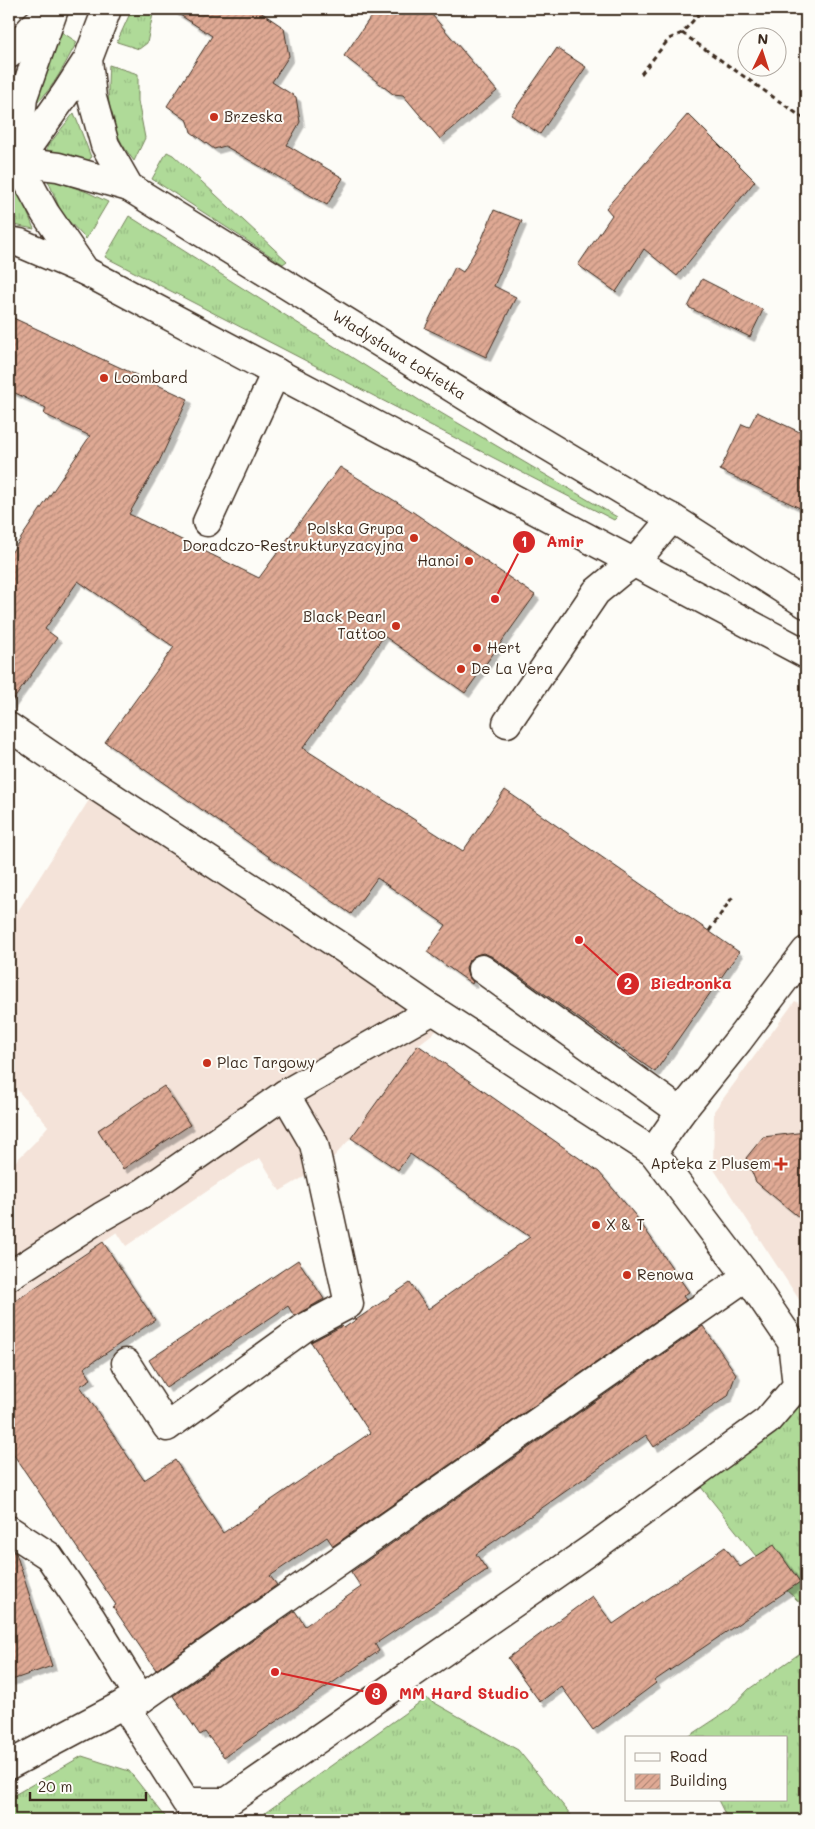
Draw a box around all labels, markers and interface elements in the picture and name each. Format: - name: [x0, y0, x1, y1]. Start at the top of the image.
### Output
- north arrow: [738, 28, 788, 78]
- text: N: [757, 29, 769, 48]
- place label: Brzeska: [224, 106, 283, 126]
- marker: Brzeska: [208, 111, 220, 123]
- street label: Władysława Łokietka: [329, 305, 470, 403]
- place label: Loombard: [114, 367, 188, 387]
- marker: Loombard: [98, 372, 110, 384]
- place label: Polska Grupa Doradczo-Restrukturyzacyjna: [182, 518, 404, 555]
- callout: Amir: [512, 526, 594, 557]
- text: Amir: [546, 530, 584, 551]
- text: 1: [521, 531, 527, 551]
- marker: Polska Grupa Doradczo-Restrukturyzacyjna: [408, 532, 420, 544]
- place label: Hanoi: [417, 550, 459, 570]
- marker: Hanoi: [463, 555, 475, 567]
- place label: Black Pearl Tattoo: [303, 606, 386, 643]
- marker: Black Pearl Tattoo: [390, 620, 402, 632]
- place label: Hert: [487, 637, 521, 657]
- marker: Hert: [471, 642, 483, 654]
- place label: De La Vera: [471, 658, 553, 678]
- marker: De La Vera: [455, 663, 467, 675]
- callout: Biedronka: [615, 968, 742, 999]
- text: Biedronka: [650, 972, 732, 993]
- text: 2: [624, 973, 632, 993]
- place label: Plac Targowy: [217, 1052, 315, 1072]
- marker: Plac Targowy: [201, 1057, 213, 1069]
- place label: Apteka z Plusem: [651, 1153, 771, 1173]
- marker: Apteka z Plusem: [775, 1158, 787, 1170]
- place label: X & T: [606, 1214, 645, 1234]
- marker: X & T: [590, 1219, 602, 1231]
- place label: Renowa: [637, 1264, 694, 1284]
- marker: Renowa: [621, 1269, 633, 1281]
- callout: MM Hard Studio: [364, 1678, 539, 1709]
- text: MM Hard Studio: [399, 1682, 529, 1703]
- text: 3: [371, 1683, 381, 1703]
- legend: [625, 1736, 788, 1802]
- text: Road: [670, 1746, 707, 1766]
- scale bar: [30, 1769, 146, 1801]
- text: Building: [670, 1770, 727, 1790]
- text: 20 m: [38, 1776, 72, 1796]

